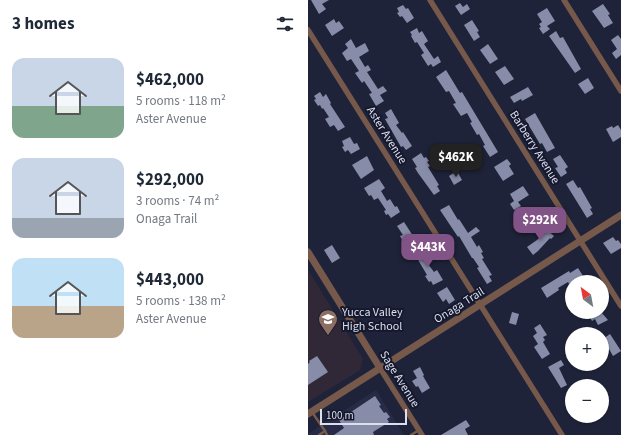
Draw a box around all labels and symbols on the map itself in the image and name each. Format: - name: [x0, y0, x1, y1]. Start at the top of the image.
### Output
- street label: Aster Avenue: [362, 103, 411, 167]
- street label: Barberry Avenue: [505, 107, 564, 187]
- pin: $462K: [428, 144, 484, 178]
- pin: $292K: [512, 207, 568, 241]
- pin: $443K: [400, 234, 456, 268]
- north arrow: [565, 275, 609, 319]
- street label: Onaga Trail: [431, 283, 488, 328]
- place label: Yucca Valley High School: [341, 304, 403, 335]
- school or university icon: Yucca Valley High School: [317, 308, 339, 336]
- street label: Sage Avenue: [375, 348, 424, 411]
- scale bar: [320, 407, 407, 426]

